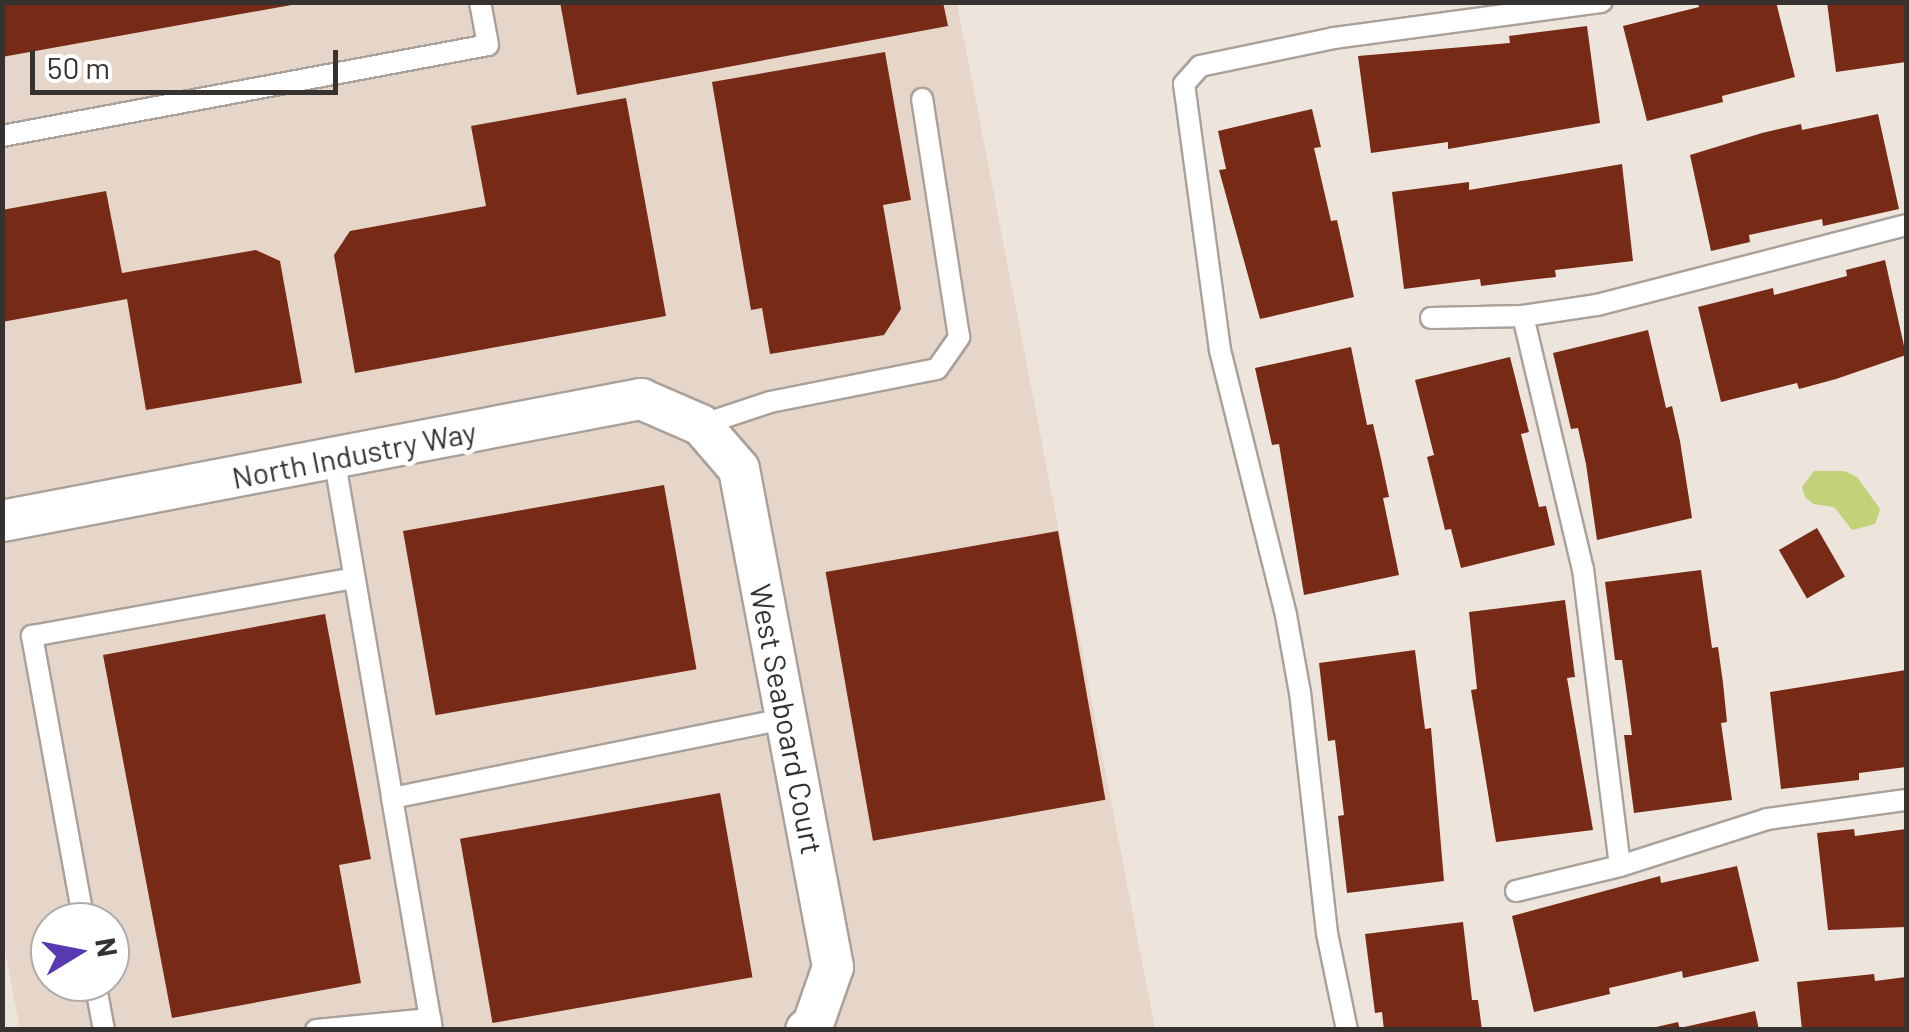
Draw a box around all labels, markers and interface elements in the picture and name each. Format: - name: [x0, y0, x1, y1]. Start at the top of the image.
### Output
- scale bar: [35, 30, 342, 92]
- text: 50 m: [47, 49, 110, 85]
- street label: North Industry Way: [229, 413, 479, 495]
- street label: West Seaboard Court: [743, 581, 831, 857]
- north arrow: [30, 902, 130, 1002]
- text: N: [89, 935, 126, 959]

